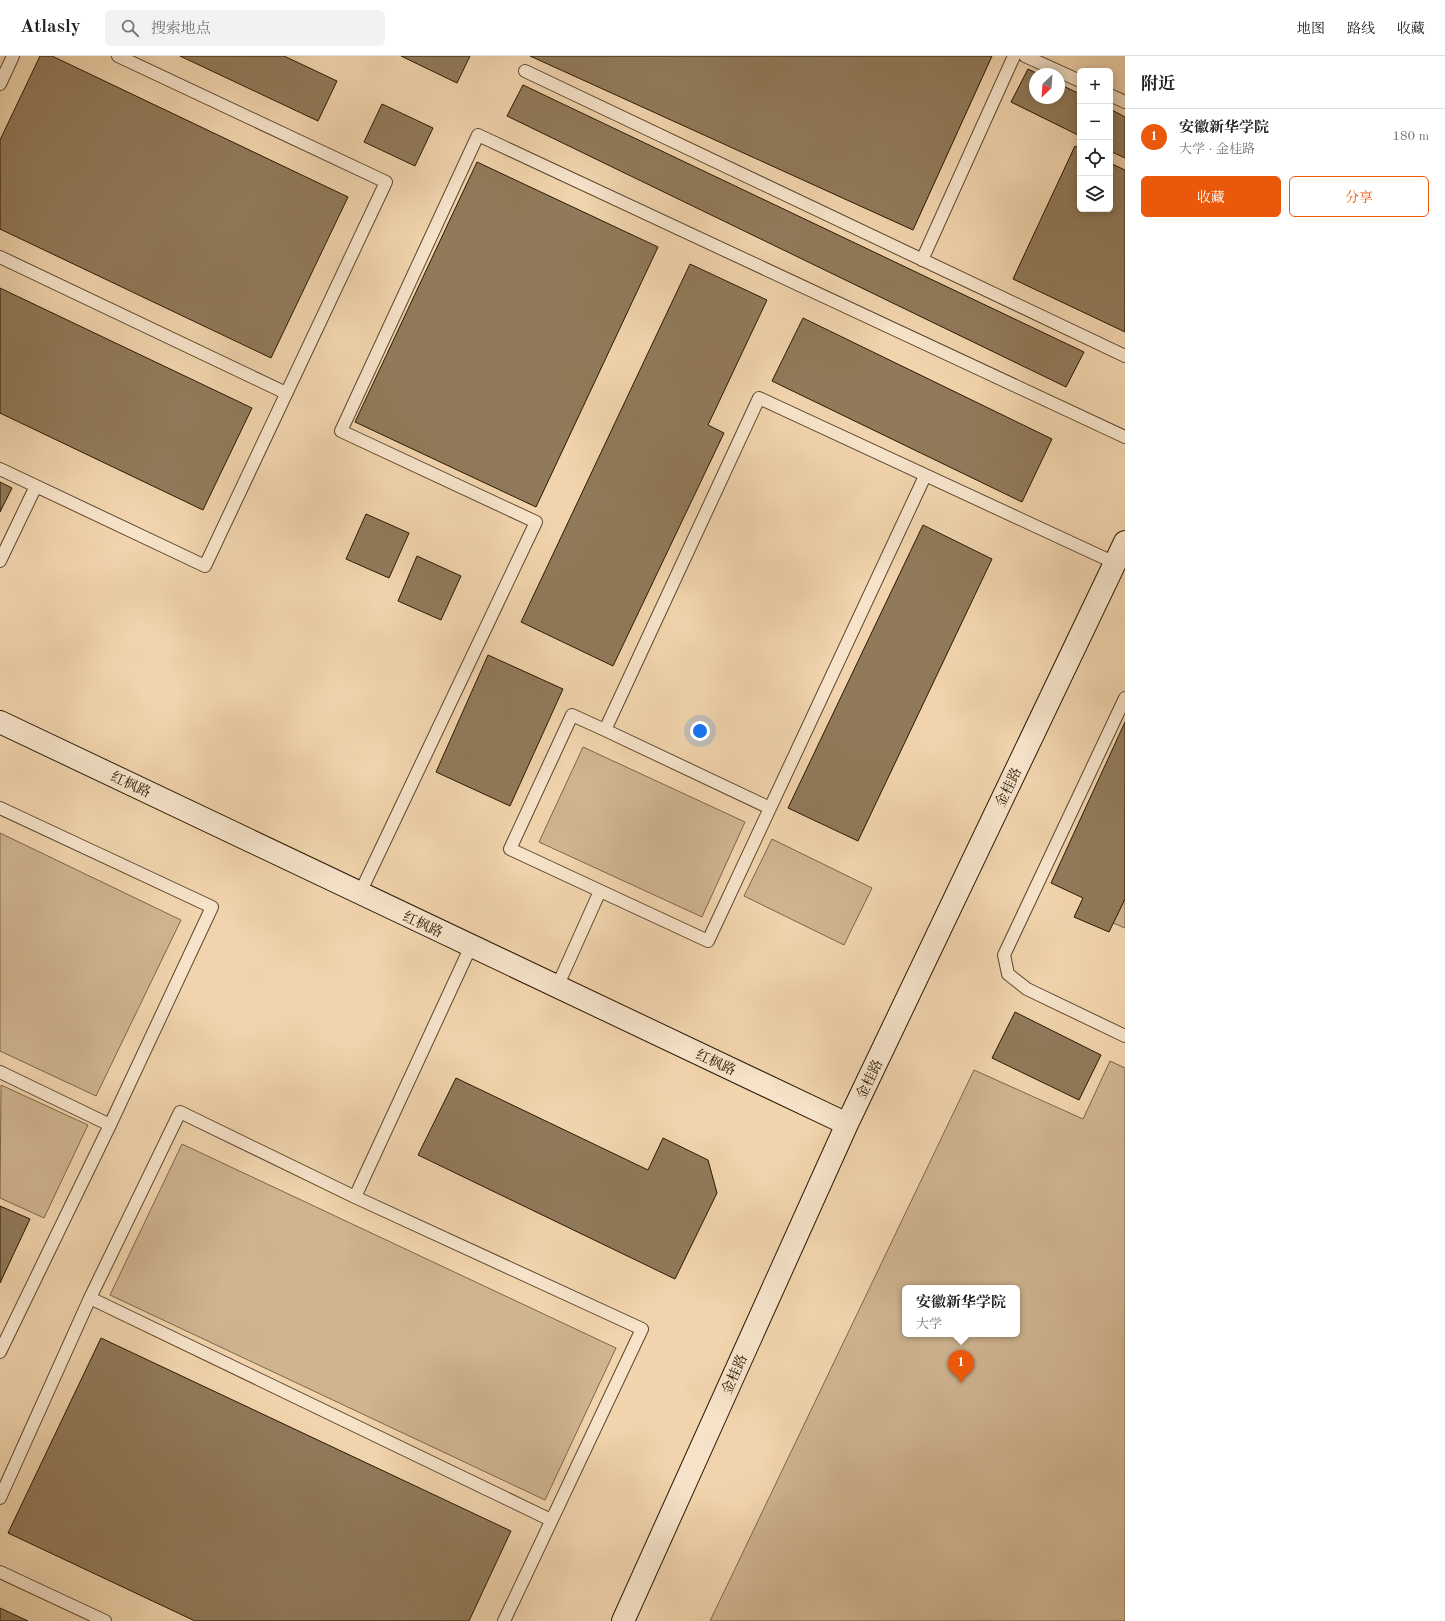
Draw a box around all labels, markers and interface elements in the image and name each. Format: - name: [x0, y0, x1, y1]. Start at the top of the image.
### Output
- search box: [105, 10, 385, 46]
- icon: search: [119, 17, 141, 39]
- text: Atlasly: [20, 18, 81, 37]
- text: 搜索地点: [151, 22, 211, 37]
- text: 地图: [1297, 22, 1325, 36]
- text: 路线: [1347, 22, 1375, 36]
- text: 收藏: [1397, 22, 1425, 36]
- north arrow: [1029, 68, 1065, 104]
- map controls: [1077, 68, 1113, 212]
- button: +: [1077, 68, 1113, 104]
- text: 附近: [1141, 76, 1175, 93]
- button: −: [1077, 104, 1113, 140]
- text: 安徽新华学院: [1179, 121, 1269, 136]
- text: 1: [1150, 130, 1158, 143]
- text: 180 m: [1392, 130, 1429, 143]
- button: locate: [1077, 140, 1113, 176]
- text: 大学 · 金桂路: [1179, 143, 1255, 156]
- button: layers: [1077, 176, 1113, 212]
- button: 收藏: [1141, 176, 1281, 217]
- button: 分享: [1289, 176, 1429, 217]
- your location: [690, 721, 710, 741]
- street label: 金桂路: [993, 765, 1024, 809]
- street label: 红枫路: [109, 769, 153, 800]
- street label: 红枫路: [401, 909, 445, 940]
- street label: 红枫路: [694, 1047, 738, 1078]
- street label: 金桂路: [854, 1057, 885, 1101]
- popup: [902, 1285, 1020, 1337]
- text: 安徽新华学院: [916, 1296, 1006, 1311]
- text: 大学: [916, 1318, 942, 1331]
- pin: 1: [948, 1350, 974, 1383]
- street label: 金桂路: [719, 1352, 750, 1396]

